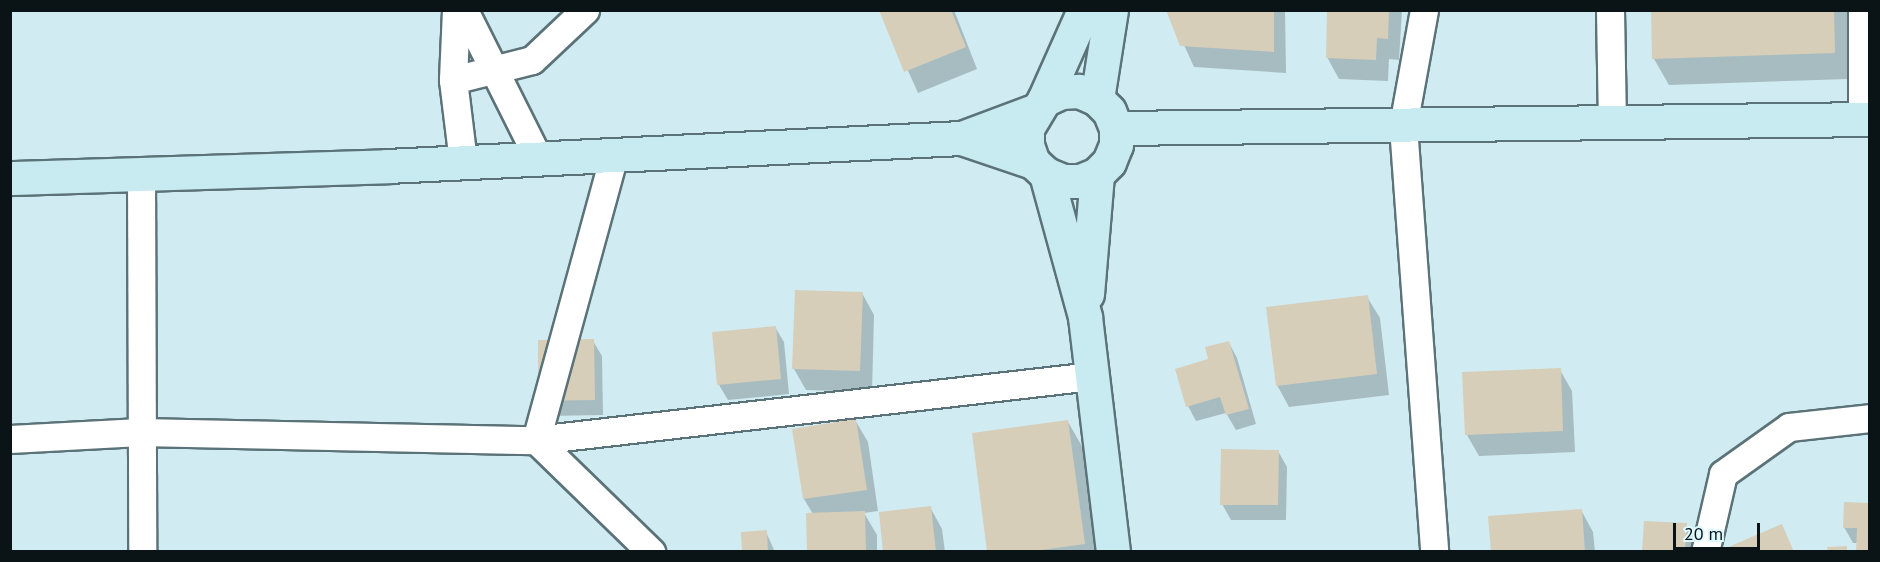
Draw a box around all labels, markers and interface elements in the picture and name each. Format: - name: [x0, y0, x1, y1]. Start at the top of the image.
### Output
- scale bar: [1676, 511, 1763, 549]
- text: 20 m: [1684, 522, 1723, 545]

